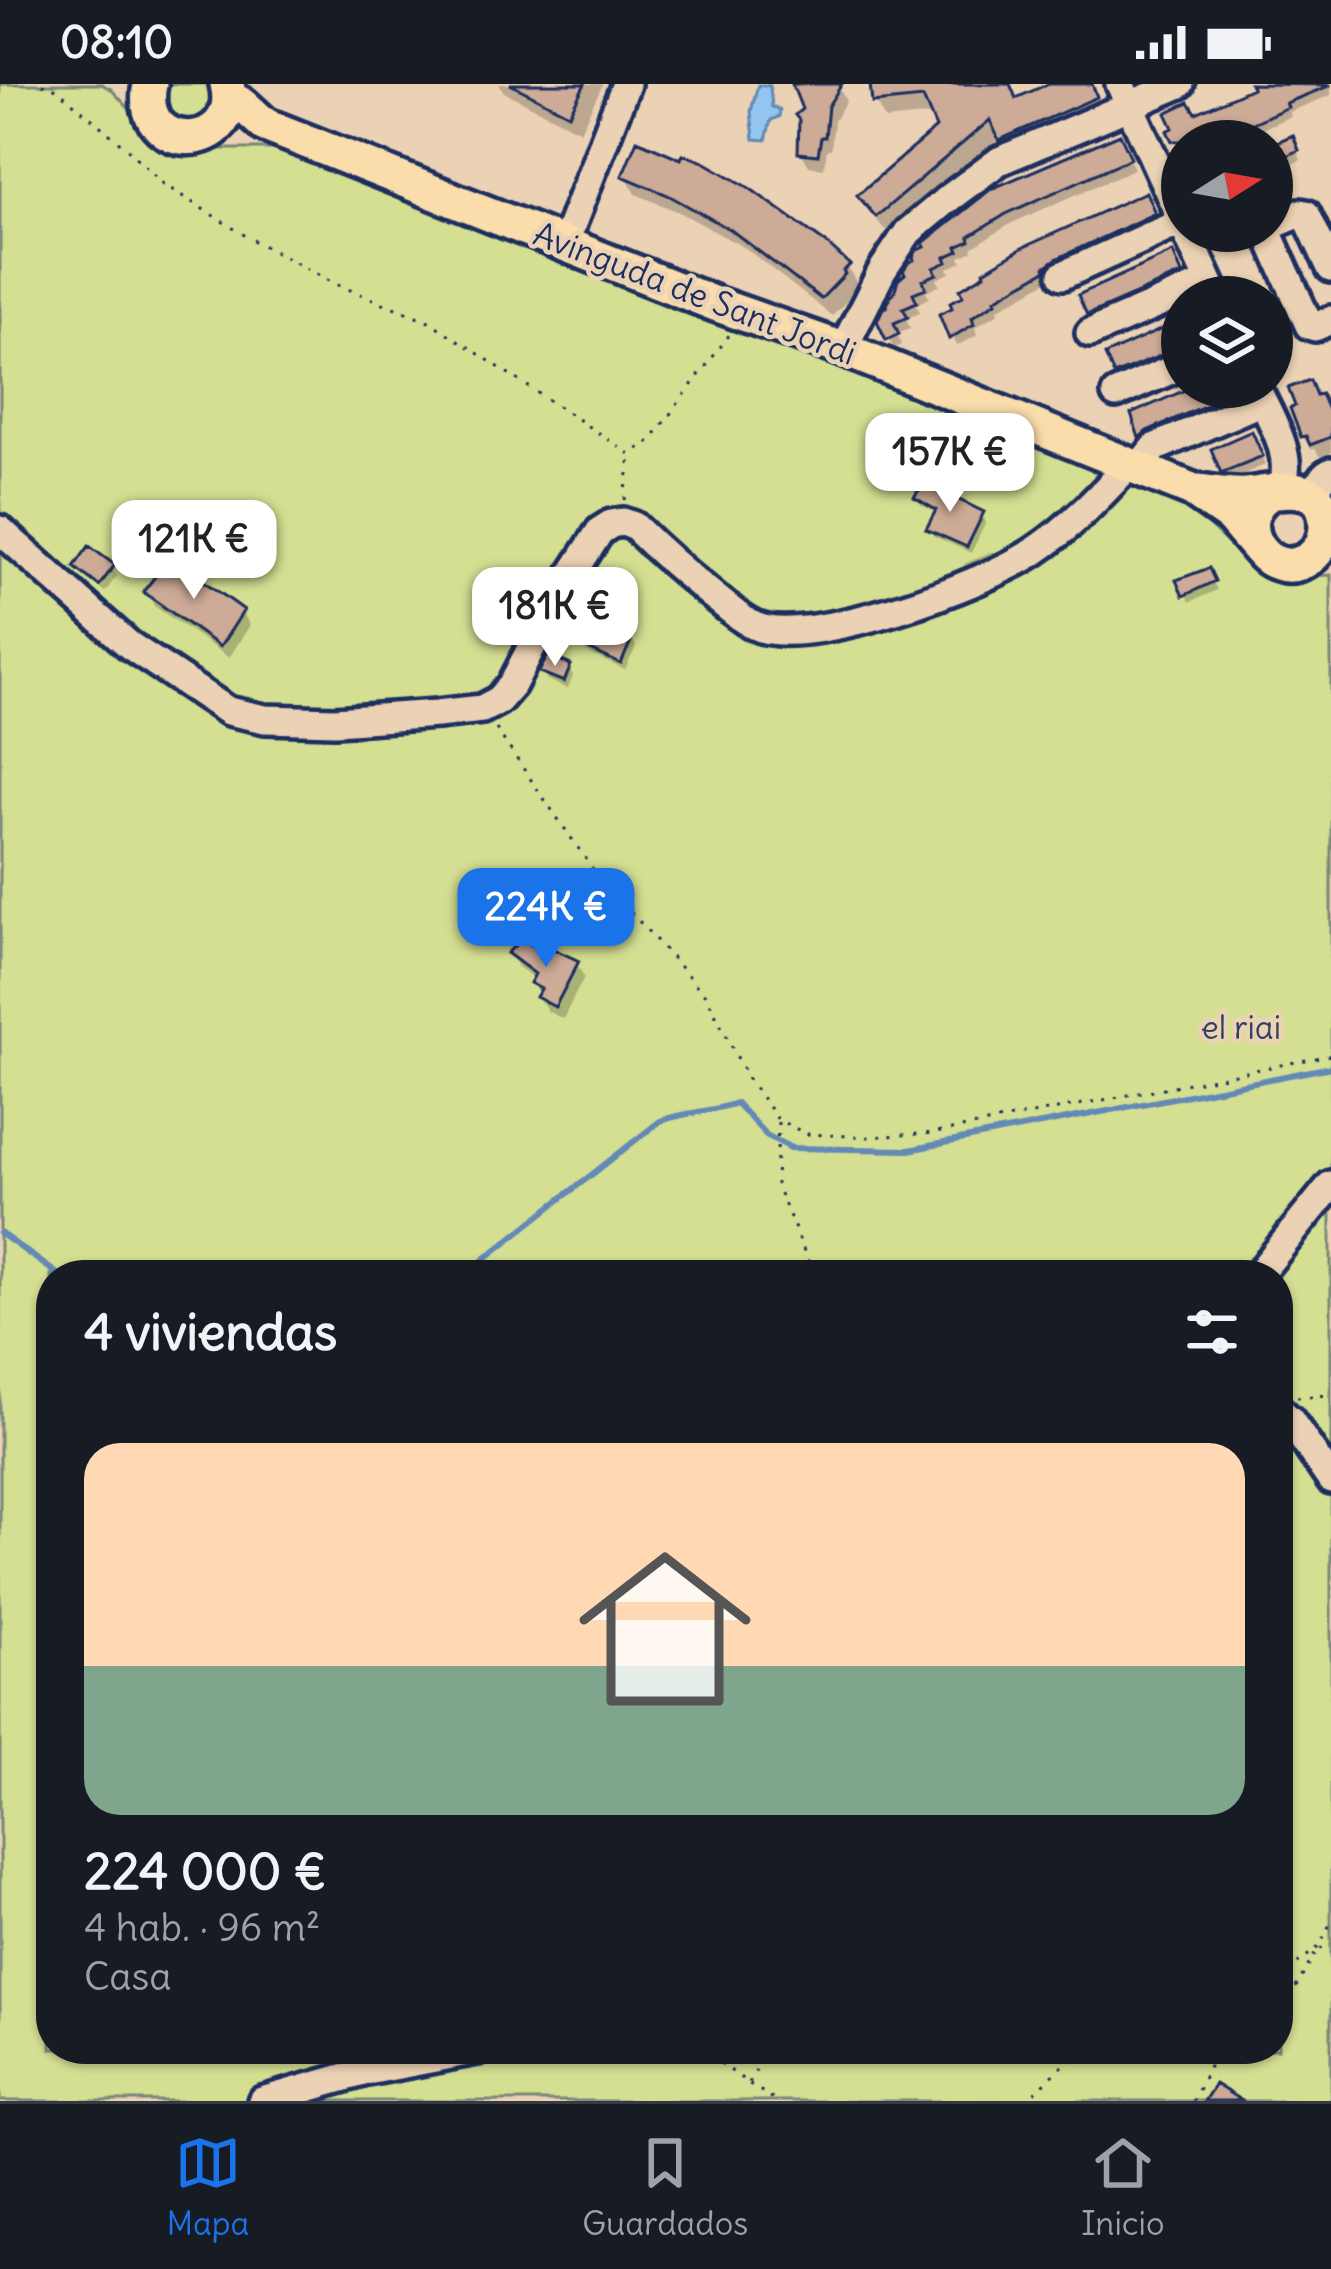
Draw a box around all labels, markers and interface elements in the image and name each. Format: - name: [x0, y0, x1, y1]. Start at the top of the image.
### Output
- text: 08:10: [60, 14, 173, 70]
- north arrow: [1161, 120, 1293, 252]
- map controls: [1161, 120, 1293, 408]
- street label: Avinguda de Sant Jordi: [528, 212, 862, 374]
- button: layers: [1161, 276, 1293, 408]
- pin: 157K €: [852, 413, 1048, 515]
- text: 157K €: [892, 427, 1008, 476]
- pin: 121K €: [96, 500, 292, 602]
- text: 121K €: [139, 514, 249, 563]
- pin: 181K €: [457, 567, 653, 669]
- text: 181K €: [499, 581, 611, 630]
- pin: 224K €: [448, 868, 644, 970]
- text: 224K €: [484, 882, 608, 931]
- park label: el riai: [1201, 1006, 1281, 1048]
- icon: filters: [1179, 1299, 1245, 1365]
- text: 4 viviendas: [84, 1300, 337, 1364]
- icon: home: [557, 1521, 773, 1737]
- text: 224 000 €: [84, 1839, 326, 1903]
- text: 4 hab. · 96 m²: [84, 1903, 320, 1952]
- text: Casa: [84, 1952, 172, 2001]
- tab: Mapa: [166, 2130, 249, 2244]
- tab: Guardados: [582, 2130, 748, 2244]
- tab: Inicio: [1081, 2130, 1165, 2244]

